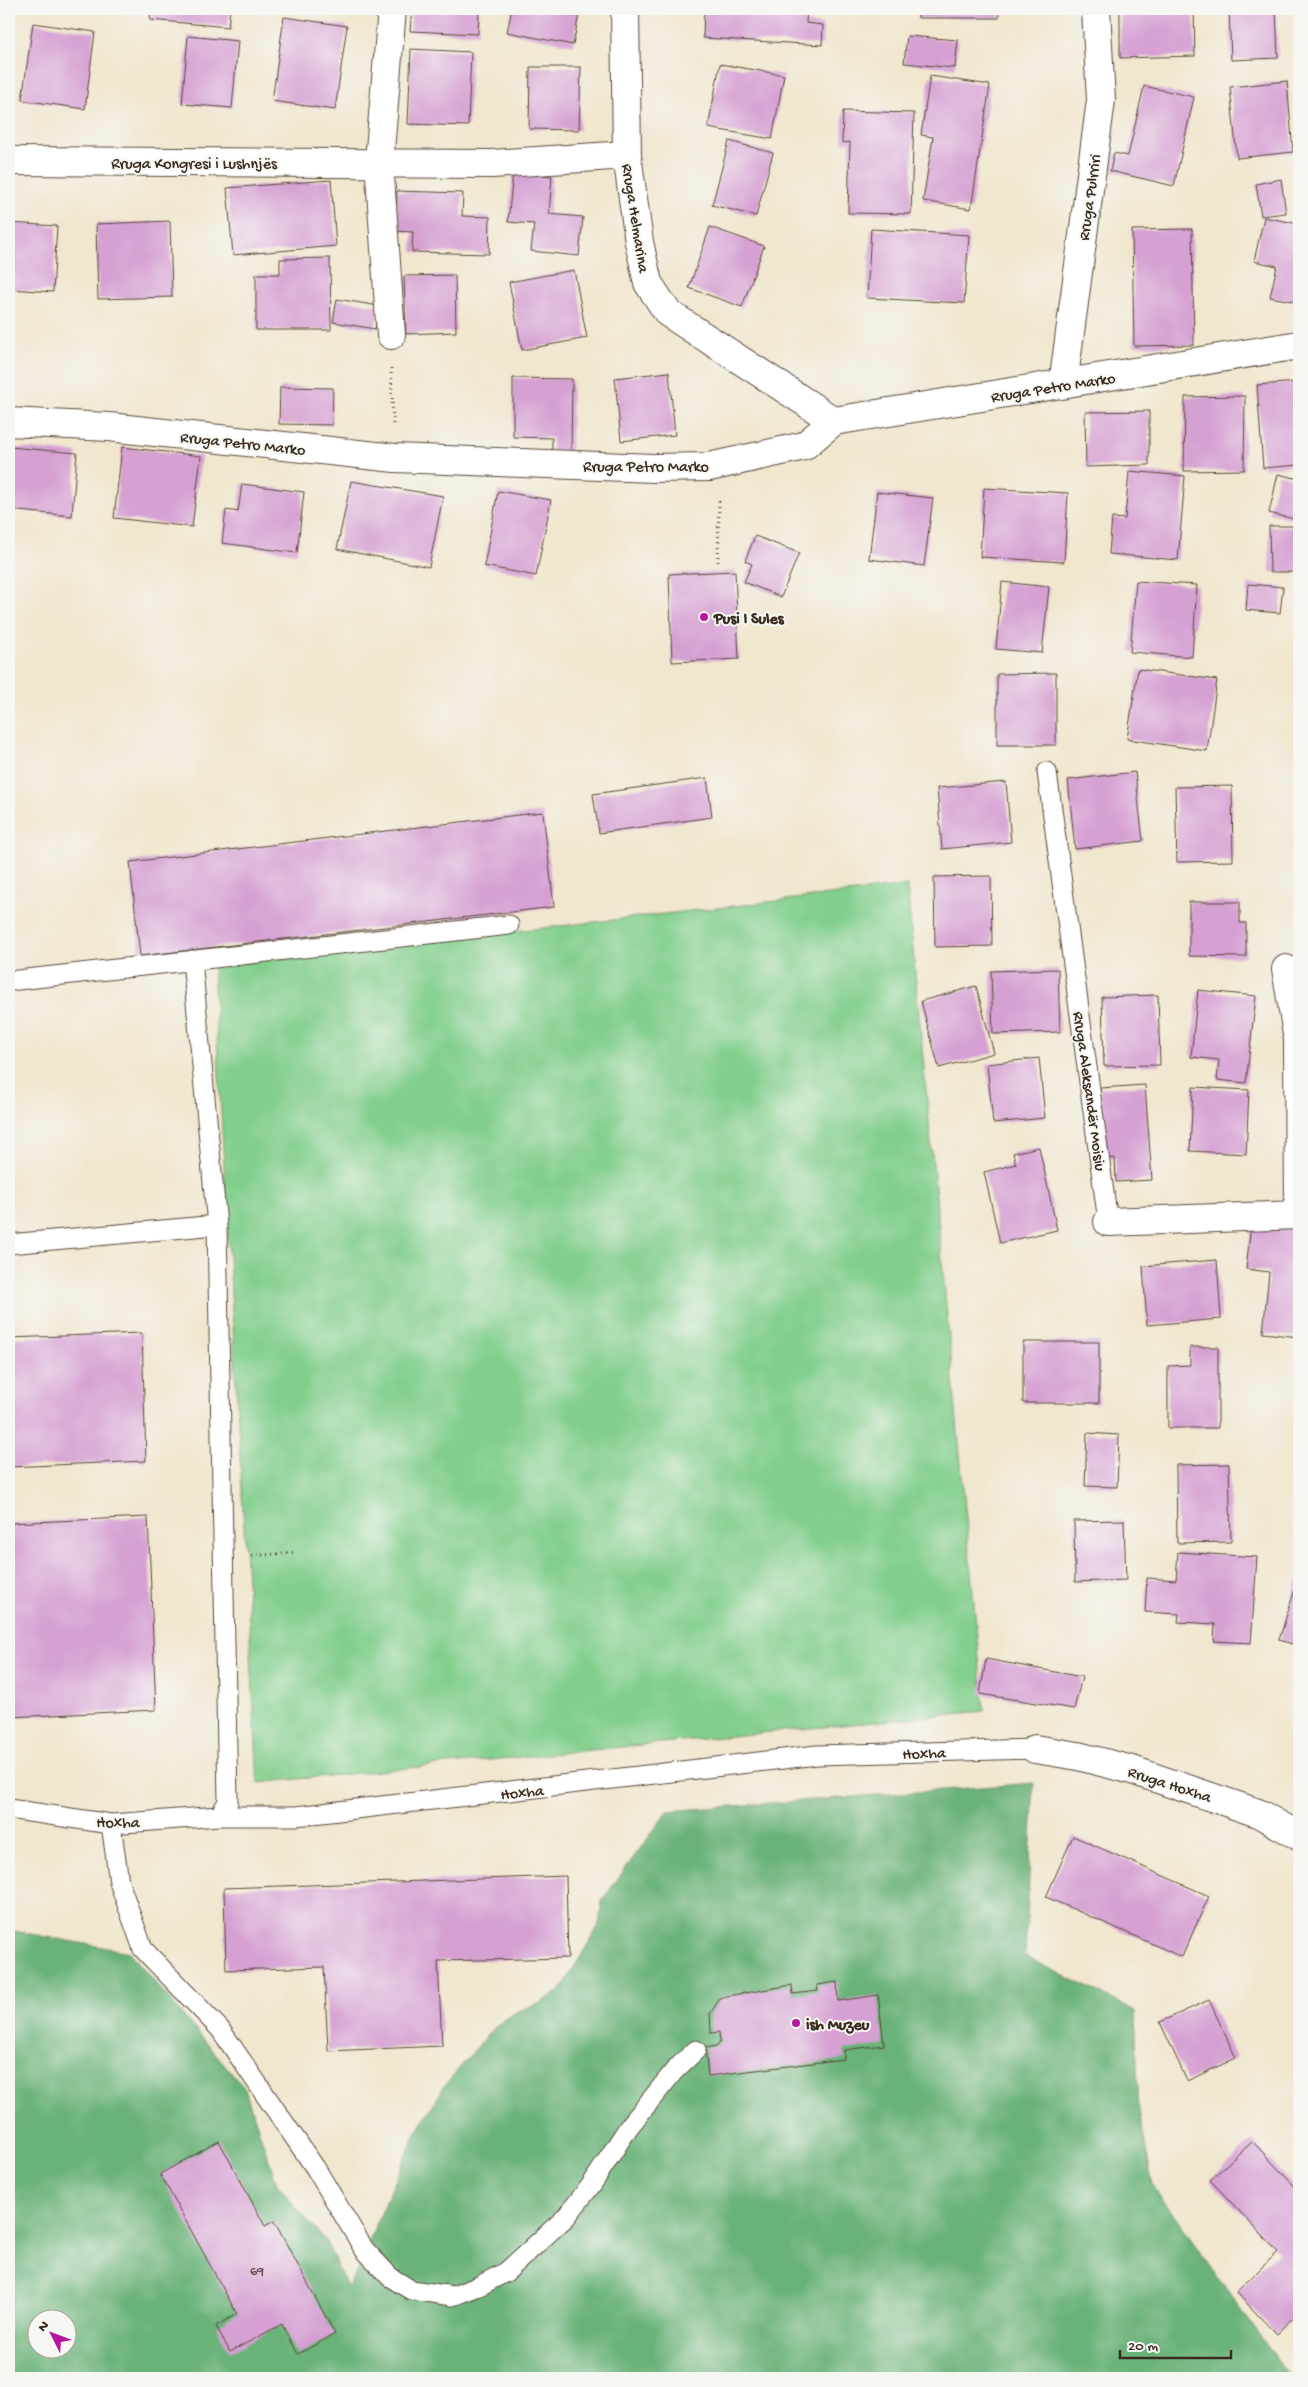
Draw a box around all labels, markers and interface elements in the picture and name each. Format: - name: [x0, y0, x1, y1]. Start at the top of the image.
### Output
- street label: Rruga Pulrriri: [1076, 153, 1107, 242]
- street label: Rruga Kongresi i Lushnjës: [111, 156, 278, 175]
- street label: Rruga Helmarina: [616, 163, 652, 276]
- street label: Rruga Petro Marko: [990, 370, 1117, 409]
- street label: Rruga Petro Marko: [179, 429, 306, 462]
- street label: Rruga Petro Marko: [583, 459, 709, 478]
- marker: Pusi I Sules: [698, 611, 710, 623]
- place label: Pusi I Sules: [713, 611, 785, 630]
- street label: Rruga Aleksandër Moisiu: [1067, 1011, 1108, 1173]
- street label: Hoxha: [902, 1745, 947, 1766]
- street label: Rruga Hoxha: [1125, 1764, 1214, 1809]
- street label: Hoxha: [500, 1783, 546, 1806]
- street label: Hoxha: [96, 1815, 141, 1834]
- marker: ish Muzeu: [790, 2017, 802, 2029]
- place label: ish Muzeu: [806, 2017, 870, 2036]
- house number: 69: [250, 2264, 264, 2281]
- north arrow: [28, 2310, 78, 2360]
- text: N: [35, 2318, 54, 2336]
- scale bar: [1120, 2327, 1232, 2359]
- text: 20 m: [1128, 2338, 1158, 2356]

